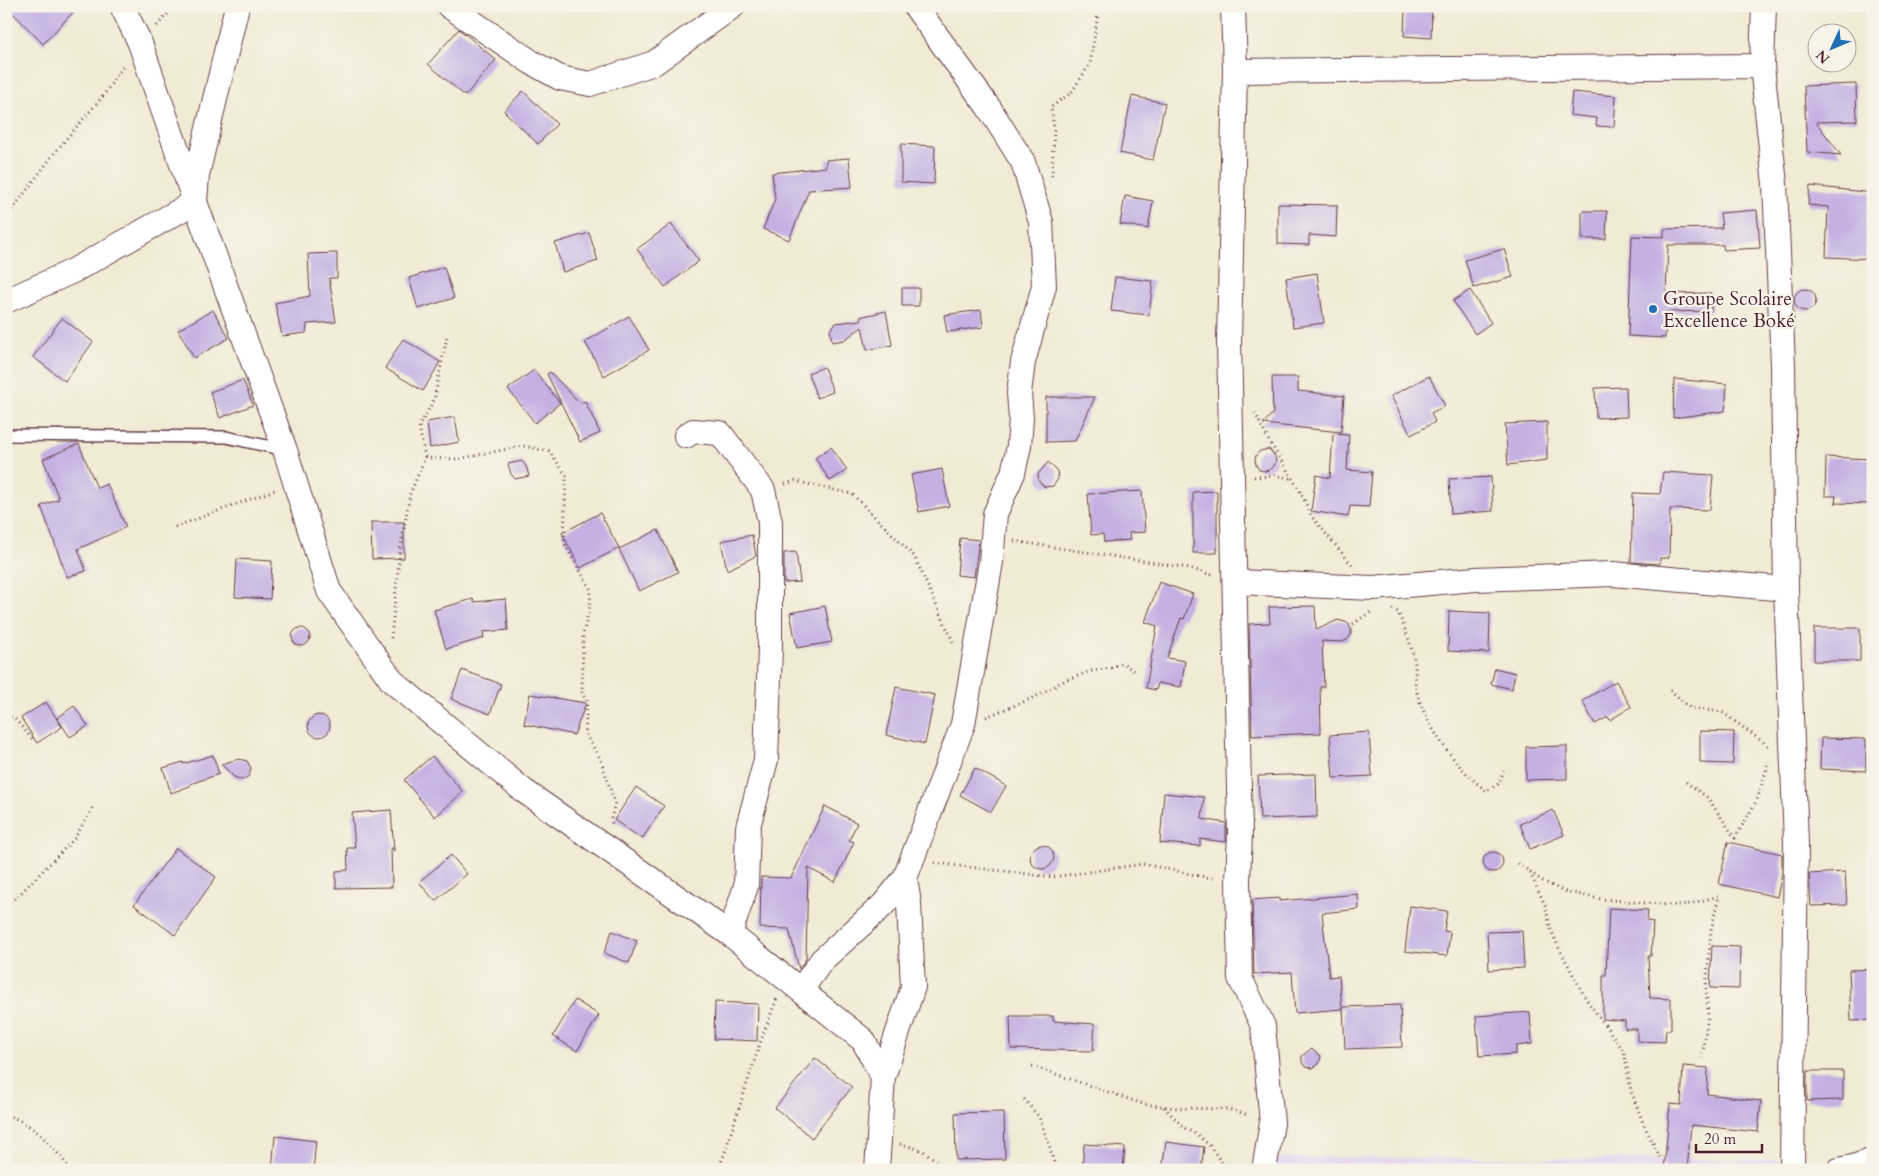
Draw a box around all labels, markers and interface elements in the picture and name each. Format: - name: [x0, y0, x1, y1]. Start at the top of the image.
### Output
- north arrow: [1806, 22, 1856, 72]
- text: N: [1812, 46, 1834, 68]
- place label: Groupe Scolaire Excellence Boké: [1663, 286, 1795, 334]
- marker: Groupe Scolaire Excellence Boké: [1647, 303, 1659, 315]
- scale bar: [1696, 1121, 1763, 1153]
- text: 20 m: [1704, 1129, 1736, 1149]

